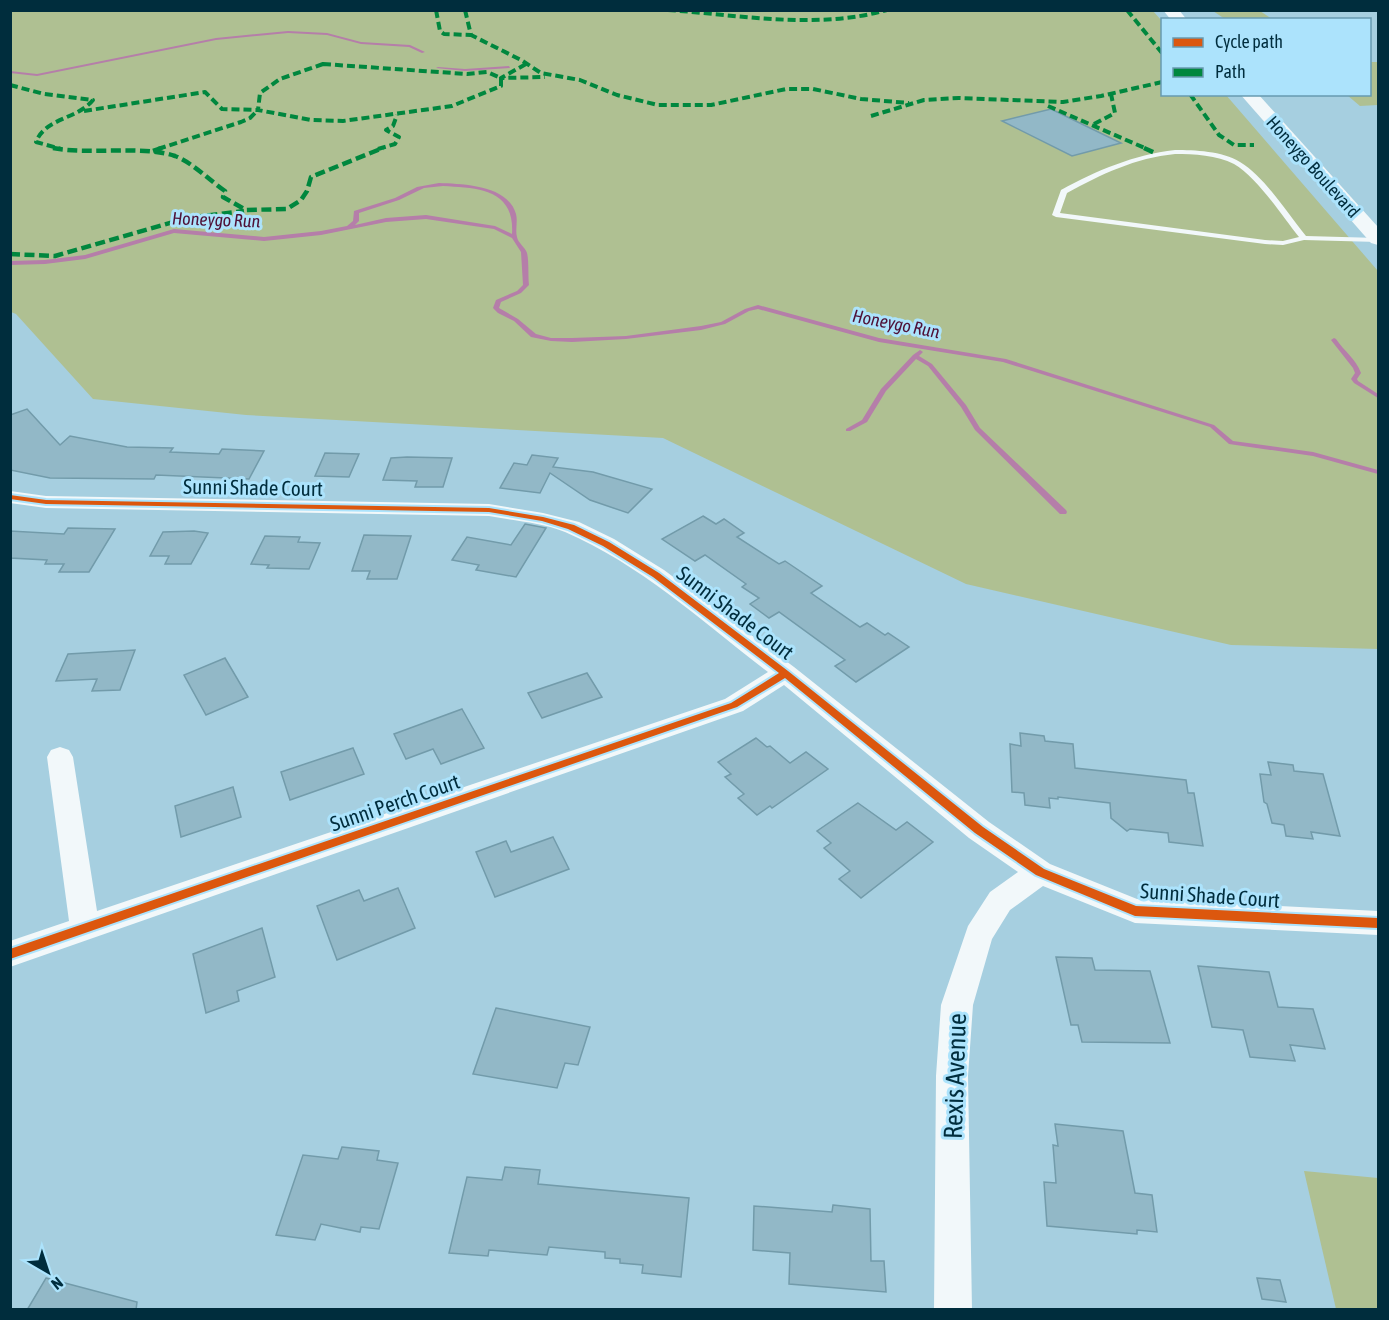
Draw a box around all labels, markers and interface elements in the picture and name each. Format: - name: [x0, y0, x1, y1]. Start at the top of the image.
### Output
- legend: [1161, 18, 1371, 96]
- text: Cycle path: [1215, 31, 1283, 52]
- text: Path: [1215, 61, 1246, 82]
- street label: Honeygo Boulevard: [1262, 112, 1364, 222]
- water label: Honeygo Run: [172, 207, 261, 232]
- water label: Honeygo Run: [851, 305, 942, 342]
- street label: Sunni Shade Court: [183, 474, 323, 500]
- street label: Sunni Shade Court: [673, 561, 799, 664]
- street label: Sunni Perch Court: [327, 769, 462, 835]
- street label: Sunni Shade Court: [1140, 878, 1281, 912]
- street label: Rexis Avenue: [938, 1013, 972, 1139]
- north arrow: [18, 1242, 78, 1302]
- text: N: [48, 1274, 67, 1294]

